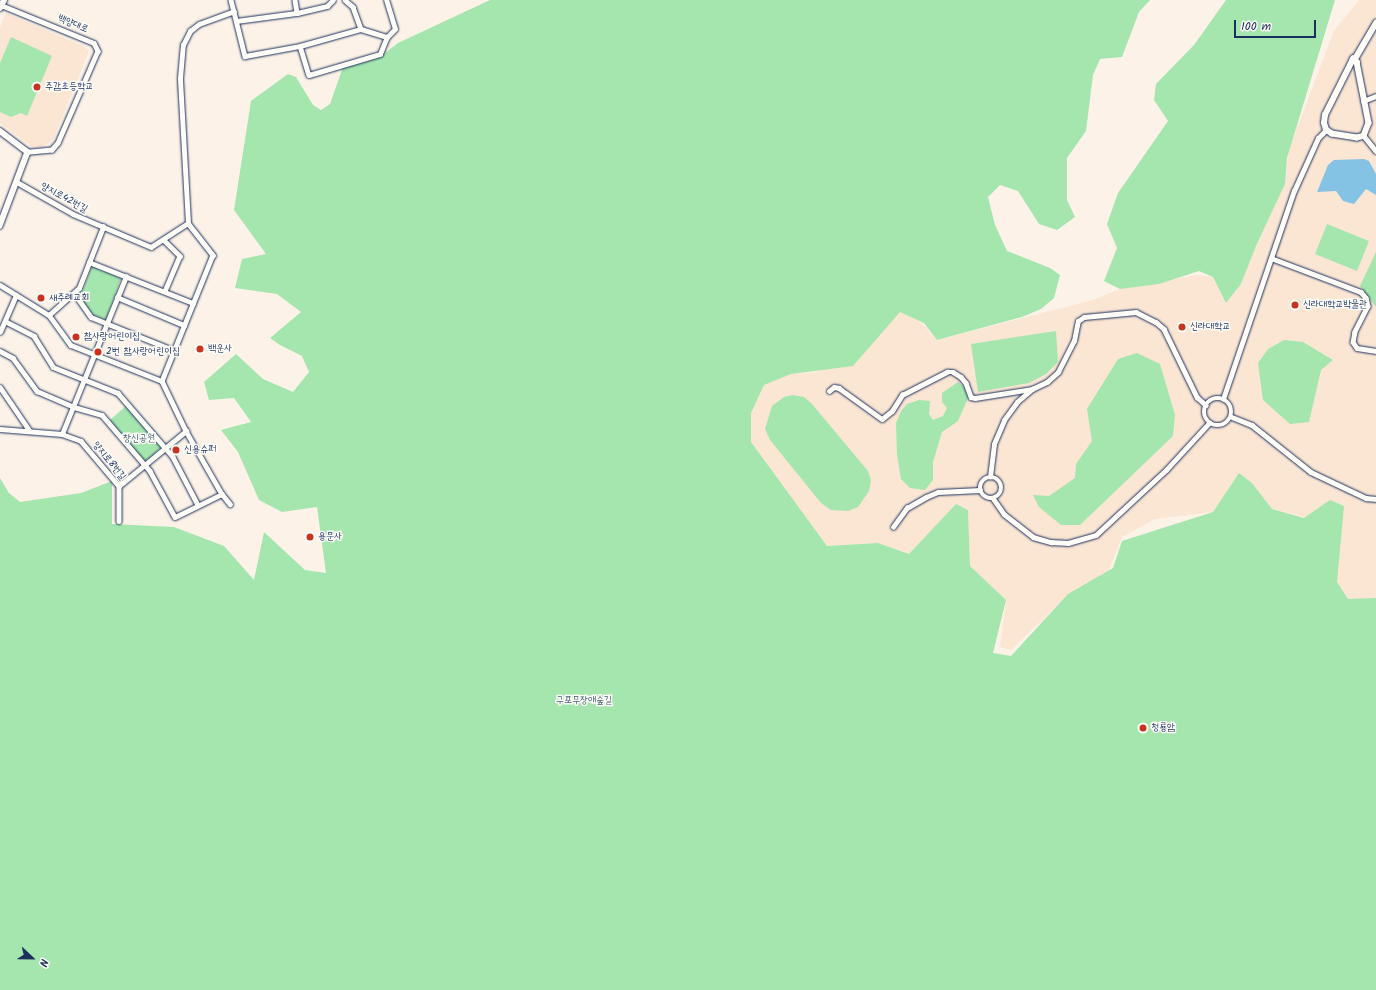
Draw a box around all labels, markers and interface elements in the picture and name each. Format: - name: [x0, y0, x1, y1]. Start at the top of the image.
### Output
- street label: 백양대로: [56, 12, 90, 36]
- scale bar: [1236, 12, 1318, 38]
- text: 100 m: [1241, 17, 1271, 36]
- place label: 주감초등학교: [45, 81, 93, 93]
- marker: 주감초등학교: [32, 82, 42, 92]
- street label: 양지로42번길: [39, 180, 89, 216]
- place label: 새주례교회: [49, 292, 89, 304]
- marker: 새주례교회: [36, 293, 46, 303]
- place label: 신라대학교박물관: [1303, 299, 1367, 311]
- marker: 신라대학교박물관: [1290, 300, 1300, 310]
- place label: 신라대학교: [1190, 321, 1230, 333]
- marker: 신라대학교: [1177, 322, 1187, 332]
- place label: 참사랑어린이집: [84, 331, 140, 343]
- marker: 참사랑어린이집: [71, 332, 81, 342]
- place label: 백운사: [208, 343, 232, 355]
- marker: 백운사: [195, 344, 205, 354]
- place label: 2번 참사랑어린이집: [106, 346, 180, 358]
- marker: 2번 참사랑어린이집: [93, 347, 103, 357]
- park label: 창신공원: [123, 433, 155, 445]
- street label: 양지로8번길: [90, 439, 128, 483]
- place label: 신용슈퍼: [184, 444, 216, 456]
- marker: 신용슈퍼: [171, 445, 181, 455]
- place label: 용문사: [318, 531, 342, 543]
- marker: 용문사: [305, 532, 315, 542]
- park label: 구포무장애숲길: [556, 695, 612, 707]
- place label: 청룡암: [1151, 722, 1175, 734]
- marker: 청룡암: [1138, 723, 1148, 733]
- north arrow: [12, 938, 52, 978]
- text: N: [33, 956, 53, 969]

